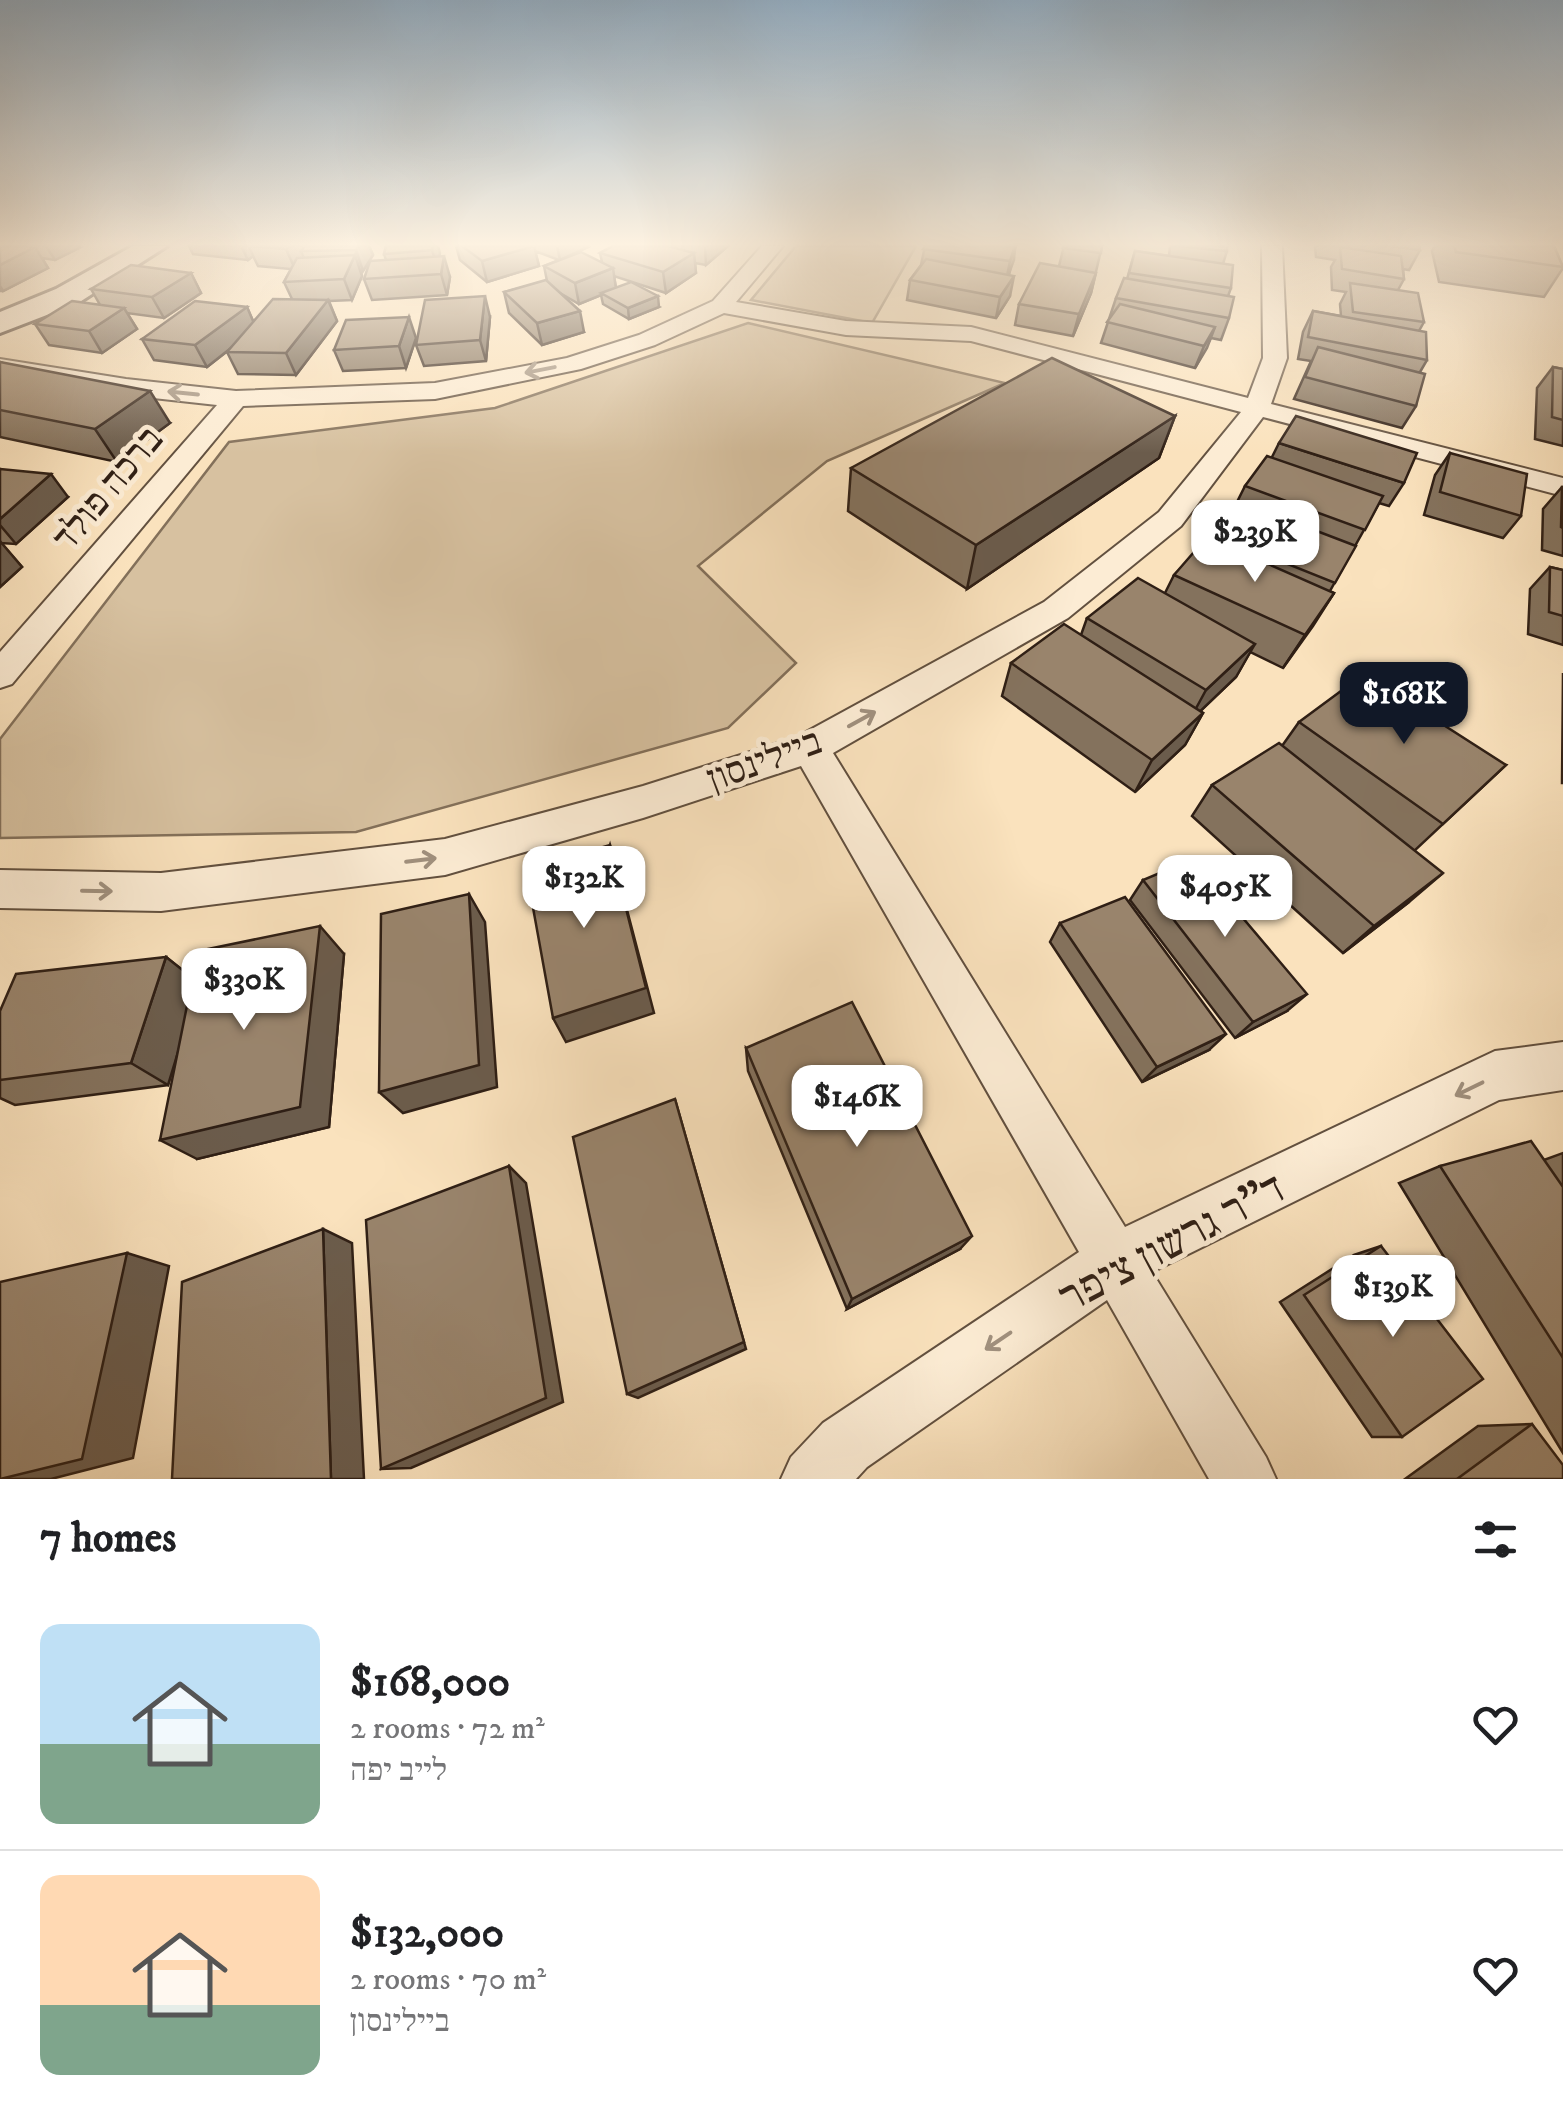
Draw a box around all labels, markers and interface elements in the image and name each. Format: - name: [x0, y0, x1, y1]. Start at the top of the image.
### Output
- one-way arrow: [525, 362, 557, 381]
- one-way arrow: [167, 384, 199, 403]
- street label: ברכה פולד: [43, 417, 175, 561]
- pin: $239K: [1185, 500, 1325, 585]
- text: $239K: [1213, 512, 1297, 552]
- pin: $168K: [1334, 662, 1474, 747]
- text: $168K: [1362, 674, 1446, 714]
- one-way arrow: [846, 709, 876, 728]
- street label: ביילינסון: [701, 718, 829, 804]
- pin: $132K: [514, 846, 654, 931]
- one-way arrow: [404, 850, 436, 869]
- pin: $405K: [1155, 855, 1295, 940]
- text: $132K: [544, 858, 624, 898]
- text: $405K: [1179, 867, 1271, 907]
- one-way arrow: [81, 881, 113, 900]
- pin: $330K: [174, 948, 314, 1033]
- text: $330K: [203, 960, 285, 1000]
- pin: $146K: [787, 1065, 927, 1150]
- text: $146K: [814, 1077, 900, 1117]
- one-way arrow: [1455, 1080, 1485, 1099]
- street label: ד"ר גרשון ציפר: [1050, 1161, 1295, 1327]
- pin: $139K: [1323, 1255, 1463, 1340]
- text: $139K: [1353, 1267, 1433, 1307]
- one-way arrow: [985, 1330, 1013, 1351]
- icon: filters: [1468, 1512, 1523, 1567]
- text: 7 homes: [40, 1513, 176, 1565]
- text: $168,000: [350, 1657, 510, 1709]
- icon: home: [120, 1664, 240, 1784]
- icon: heart: [1468, 1697, 1523, 1752]
- text: 2 rooms · 72 m²: [350, 1709, 545, 1749]
- text: לייב יפה: [350, 1751, 447, 1791]
- text: $132,000: [350, 1908, 504, 1960]
- icon: home: [120, 1915, 240, 2035]
- icon: heart: [1468, 1948, 1523, 2003]
- text: 2 rooms · 70 m²: [350, 1960, 546, 2000]
- text: ביילינסון: [350, 2002, 450, 2042]

